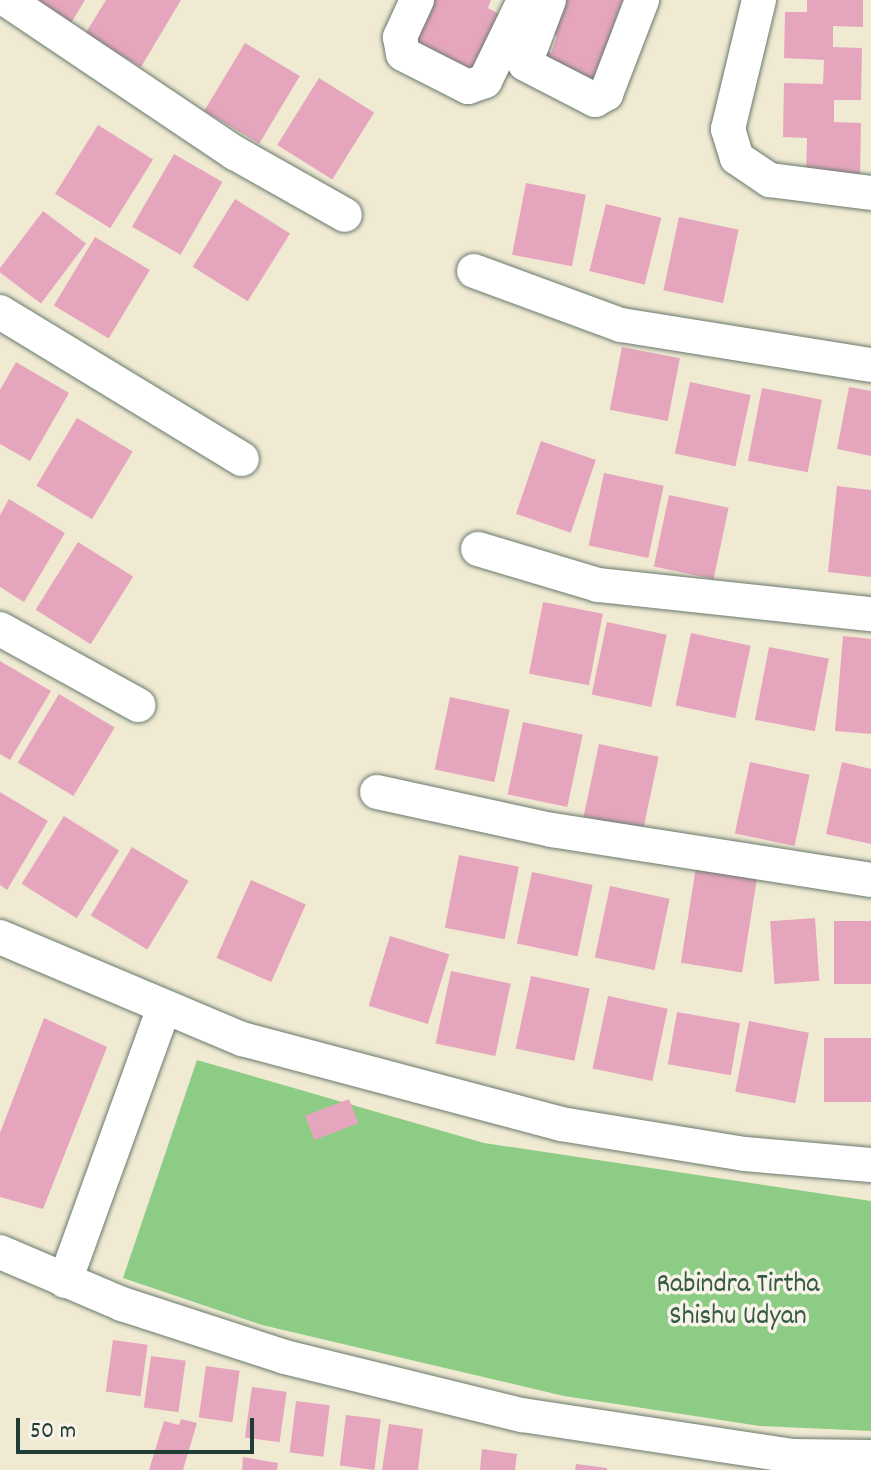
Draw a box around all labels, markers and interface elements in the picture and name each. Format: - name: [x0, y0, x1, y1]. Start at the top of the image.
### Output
- park label: Rabindra Tirtha Shishu Udyan: [656, 1269, 820, 1335]
- scale bar: [20, 1402, 258, 1452]
- text: 50 m: [30, 1415, 76, 1449]

